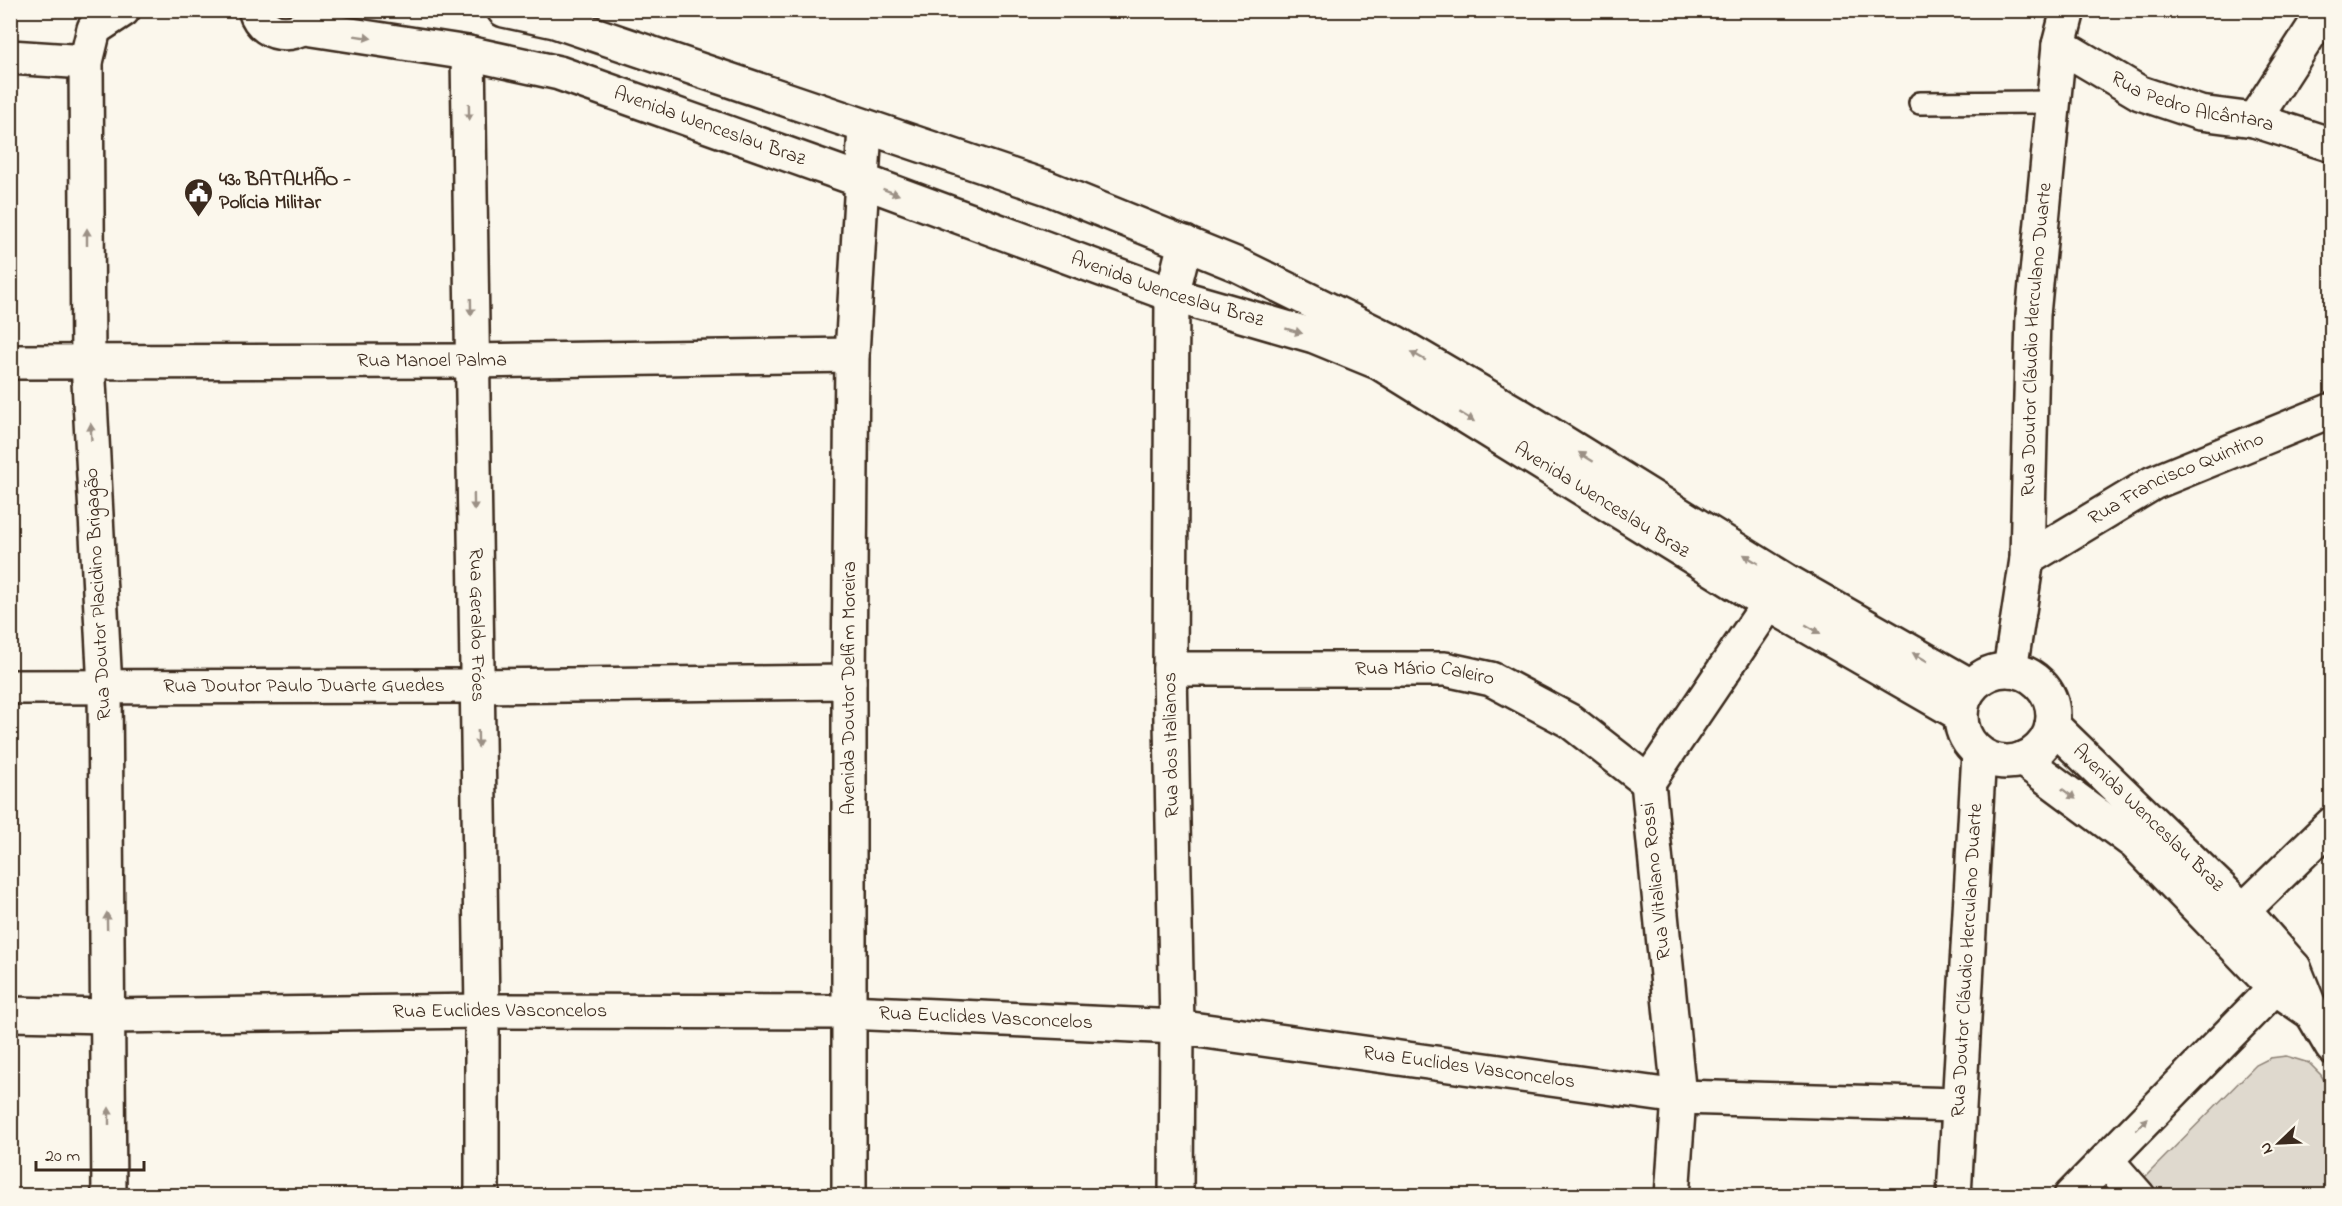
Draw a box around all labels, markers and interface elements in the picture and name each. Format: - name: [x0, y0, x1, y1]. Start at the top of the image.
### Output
- one-way arrow: [354, 33, 373, 42]
- street label: Rua Pedro Alcântara: [2105, 64, 2278, 140]
- street label: Avenida Wenceslau Braz: [610, 79, 810, 174]
- one-way arrow: [464, 102, 474, 121]
- place label: 43º BATALHÃO - Polícia Militar: [219, 166, 351, 218]
- public building icon: 43º BATALHÃO - Polícia Militar: [182, 176, 214, 218]
- street label: Rua Doutor Cláudio Herculano Duarte: [2014, 181, 2060, 497]
- one-way arrow: [882, 187, 900, 197]
- one-way arrow: [82, 228, 92, 247]
- street label: Avenida Wenceslau Braz: [1067, 244, 1268, 335]
- one-way arrow: [466, 297, 476, 316]
- one-way arrow: [1285, 326, 1303, 336]
- street label: Rua Manoel Palma: [357, 346, 507, 376]
- one-way arrow: [1410, 351, 1426, 362]
- one-way arrow: [1459, 412, 1475, 423]
- one-way arrow: [87, 423, 96, 442]
- street label: Rua Francisco Quintino: [2083, 425, 2268, 533]
- street label: Avenida Wenceslau Braz: [1508, 435, 1696, 566]
- one-way arrow: [1578, 451, 1594, 462]
- street label: Rua Doutor Placidino Brigagão: [78, 467, 121, 721]
- one-way arrow: [469, 492, 479, 511]
- street label: Rua Geraldo Fróes: [461, 548, 492, 702]
- one-way arrow: [1743, 554, 1760, 565]
- street label: Avenida Doutor Delfim Moreira: [835, 561, 865, 815]
- one-way arrow: [1805, 623, 1821, 634]
- one-way arrow: [1912, 652, 1928, 663]
- street label: Rua Mário Caleiro: [1355, 654, 1497, 694]
- street label: Rua Doutor Paulo Duarte Guedes: [163, 672, 445, 701]
- street label: Rua dos Italianos: [1156, 672, 1188, 818]
- one-way arrow: [473, 729, 483, 748]
- street label: Avenida Wenceslau Braz: [2066, 738, 2231, 899]
- one-way arrow: [2062, 788, 2077, 800]
- street label: Rua Vitaliano Rossi: [1634, 801, 1680, 961]
- street label: Rua Doutor Cláudio Herculano Duarte: [1944, 802, 1991, 1118]
- one-way arrow: [103, 912, 112, 931]
- street label: Rua Euclides Vasconcelos: [393, 996, 607, 1027]
- street label: Rua Euclides Vasconcelos: [878, 999, 1094, 1038]
- street label: Rua Euclides Vasconcelos: [1361, 1039, 1577, 1097]
- one-way arrow: [104, 1107, 114, 1126]
- north arrow: [2249, 1113, 2309, 1173]
- one-way arrow: [2135, 1117, 2149, 1132]
- scale bar: [36, 1134, 144, 1172]
- text: N: [2254, 1138, 2280, 1158]
- text: 20 m: [45, 1144, 80, 1170]

